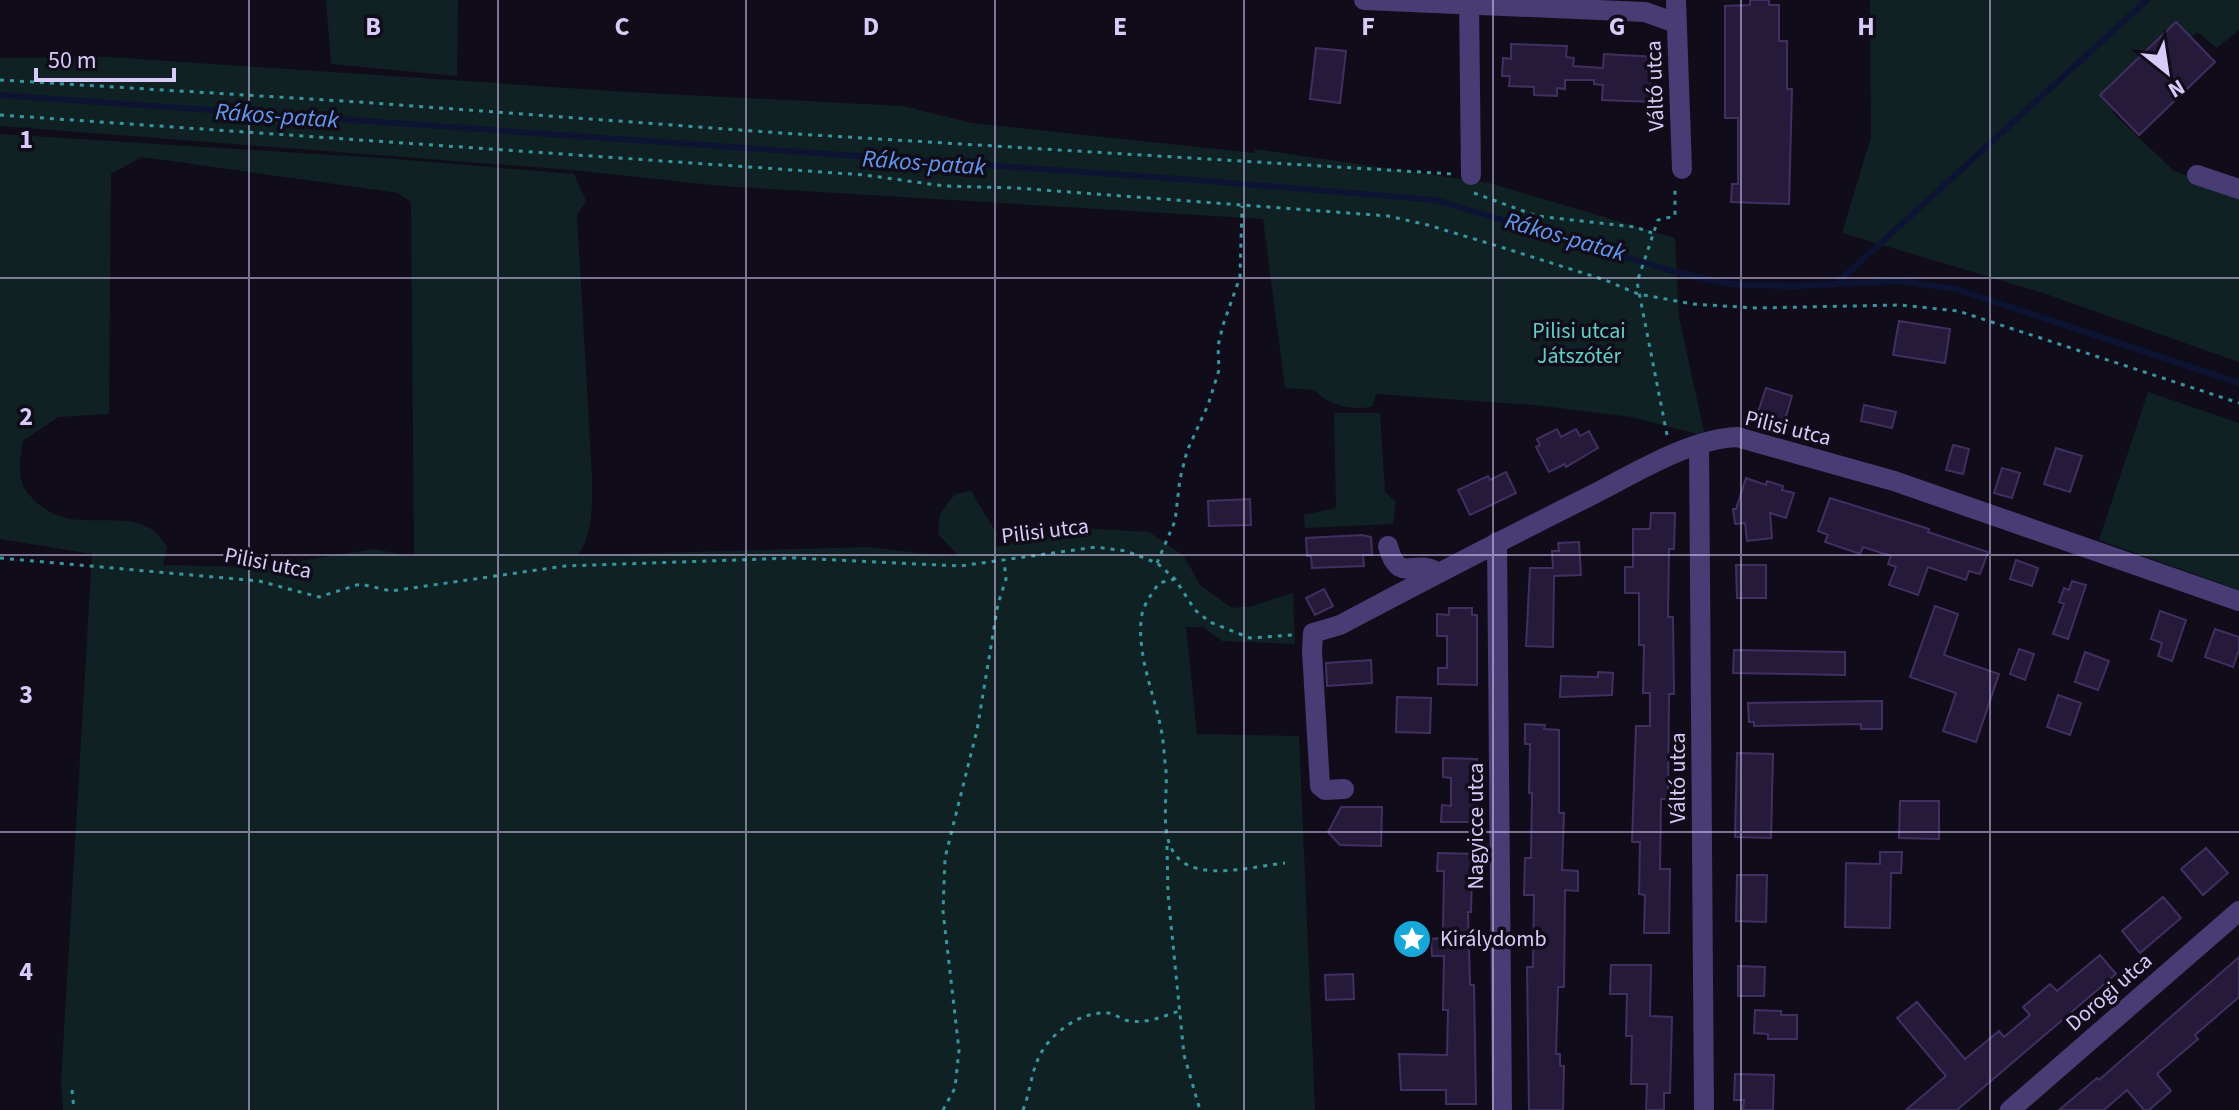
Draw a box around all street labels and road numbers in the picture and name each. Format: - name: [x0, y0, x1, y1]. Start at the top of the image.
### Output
- street label: Váltó utca: [1637, 40, 1673, 132]
- street label: Pilisi utca: [1741, 402, 1835, 454]
- street label: Pilisi utca: [999, 510, 1091, 552]
- street label: Pilisi utca: [222, 539, 314, 587]
- street label: Váltó utca: [1662, 733, 1694, 824]
- street label: Nagyicce utca: [1460, 763, 1492, 889]
- street label: Dorogi utca: [2059, 945, 2159, 1039]

